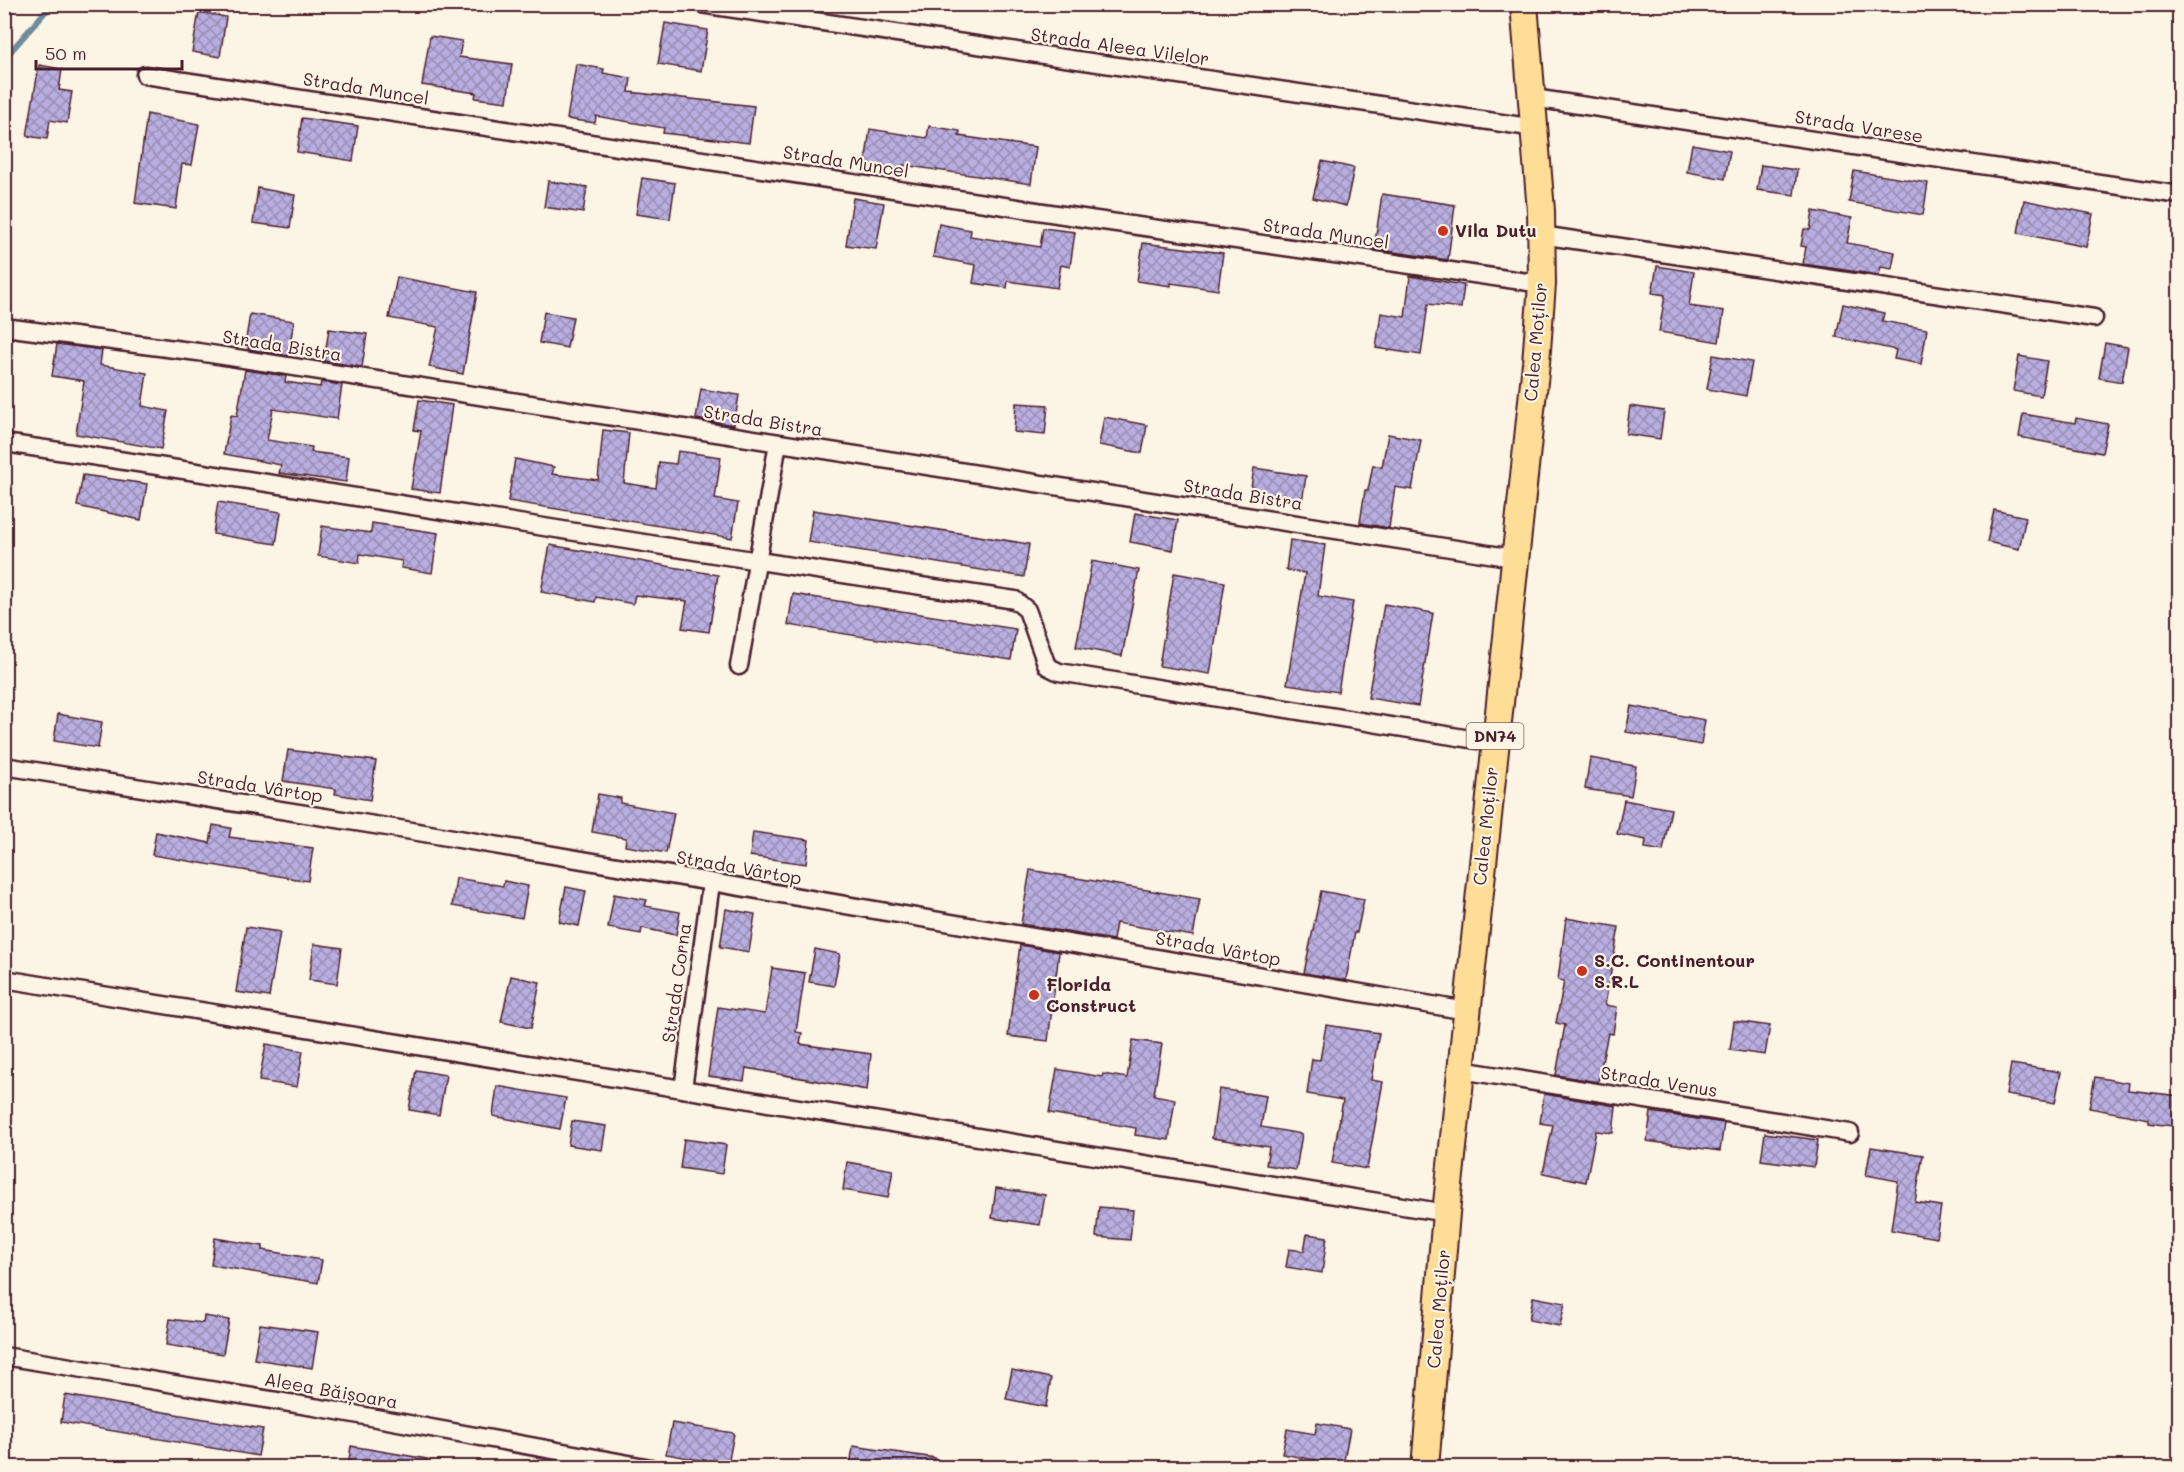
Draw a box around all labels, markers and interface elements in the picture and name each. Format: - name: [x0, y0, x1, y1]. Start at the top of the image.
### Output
- street label: Strada Aleea Vilelor: [1029, 22, 1211, 70]
- scale bar: [36, 33, 182, 71]
- text: 50 m: [45, 41, 87, 65]
- street label: Strada Muncel: [302, 66, 431, 110]
- street label: Strada Varese: [1793, 104, 1925, 148]
- street label: Strada Muncel: [782, 139, 911, 183]
- street label: Strada Muncel: [1262, 212, 1391, 254]
- place label: Vila Dutu: [1455, 218, 1537, 242]
- marker: Vila Dutu: [1436, 224, 1450, 238]
- street label: Calea Moților: [1518, 281, 1552, 402]
- street label: Strada Bistra: [221, 324, 343, 366]
- street label: Strada Bistra: [702, 399, 824, 441]
- street label: Strada Bistra: [1182, 473, 1304, 515]
- road number: DN74: [1466, 723, 1524, 749]
- street label: Strada Vârtop: [196, 764, 325, 808]
- street label: Calea Moților: [1467, 765, 1503, 887]
- street label: Strada Vârtop: [675, 844, 804, 890]
- street label: Strada Corna: [656, 922, 696, 1044]
- street label: Strada Vârtop: [1154, 925, 1283, 971]
- place label: S.C. Continentour S.R.L: [1594, 948, 1755, 993]
- marker: S.C. Continentour S.R.L: [1575, 964, 1589, 978]
- place label: Florida Construct: [1046, 972, 1136, 1017]
- marker: Florida Construct: [1027, 988, 1041, 1002]
- street label: Strada Venus: [1599, 1060, 1719, 1102]
- street label: Calea Moților: [1421, 1248, 1455, 1369]
- street label: Aleea Băișoara: [263, 1366, 400, 1414]

